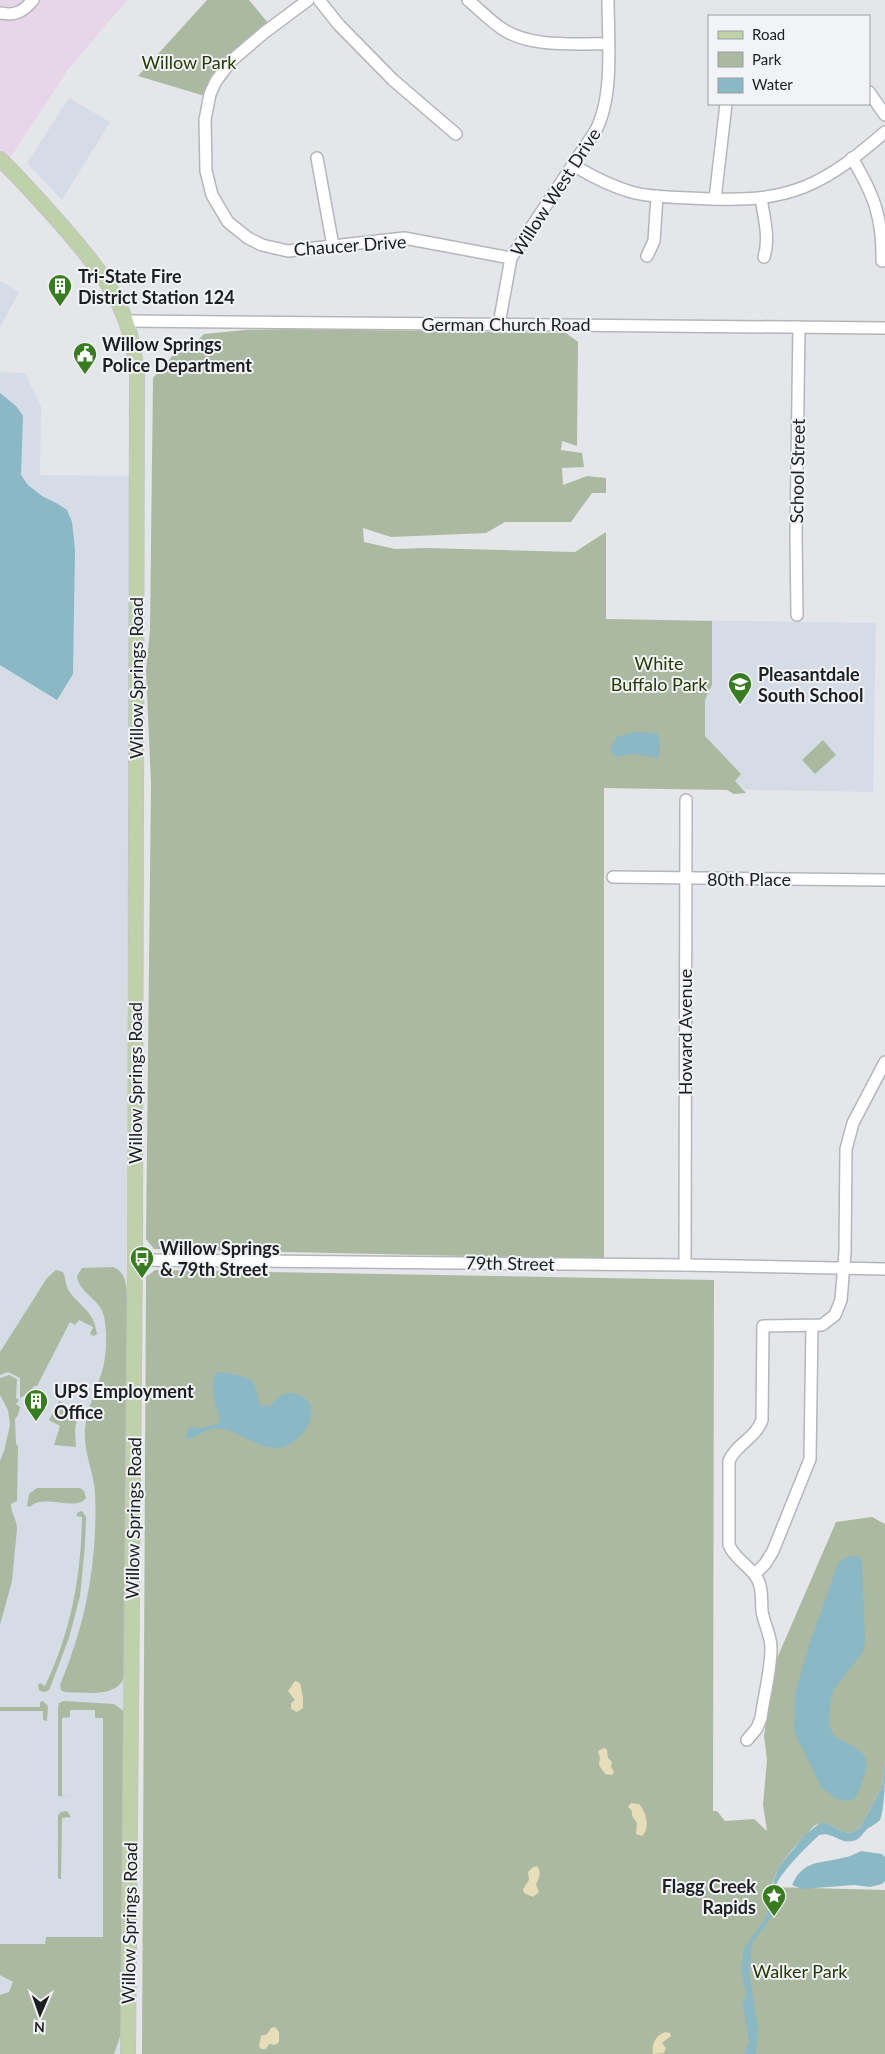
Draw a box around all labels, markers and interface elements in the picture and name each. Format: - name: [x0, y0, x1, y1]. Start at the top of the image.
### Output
- legend: [708, 15, 870, 105]
- text: Road: [752, 25, 785, 43]
- text: Park: [752, 50, 782, 68]
- park label: Willow Park: [141, 51, 237, 73]
- text: Water: [752, 75, 793, 93]
- street label: Willow West Drive: [505, 124, 605, 260]
- street label: Chaucer Drive: [293, 230, 407, 260]
- place label: Tri-State Fire District Station 124: [78, 265, 235, 308]
- building icon: Tri-State Fire District Station 124: [47, 273, 73, 307]
- street label: German Church Road: [422, 313, 590, 335]
- place label: Willow Springs Police Department: [102, 333, 252, 376]
- public building icon: Willow Springs Police Department: [72, 341, 98, 375]
- street label: School Street: [785, 418, 809, 524]
- street label: Willow Springs Road: [125, 597, 147, 759]
- park label: White Buffalo Park: [611, 652, 708, 695]
- place label: Pleasantdale South School: [758, 663, 863, 706]
- school or university icon: Pleasantdale South School: [727, 671, 753, 705]
- street label: 80th Place: [707, 868, 791, 890]
- street label: Howard Avenue: [674, 969, 696, 1095]
- street label: Willow Springs Road: [124, 1002, 146, 1164]
- place label: Willow Springs & 79th Street: [160, 1237, 280, 1280]
- bus stop icon: Willow Springs & 79th Street: [129, 1245, 155, 1279]
- street label: 79th Street: [465, 1251, 555, 1275]
- place label: UPS Employment Office: [54, 1380, 194, 1423]
- building icon: UPS Employment Office: [23, 1388, 49, 1422]
- street label: Willow Springs Road: [121, 1437, 145, 1599]
- street label: Willow Springs Road: [117, 1842, 141, 2004]
- place label: Flagg Creek Rapids: [662, 1875, 756, 1918]
- place icon: Flagg Creek Rapids: [761, 1883, 787, 1917]
- park label: Walker Park: [753, 1960, 848, 1982]
- north arrow: [15, 1989, 65, 2039]
- text: N: [34, 2019, 45, 2036]

